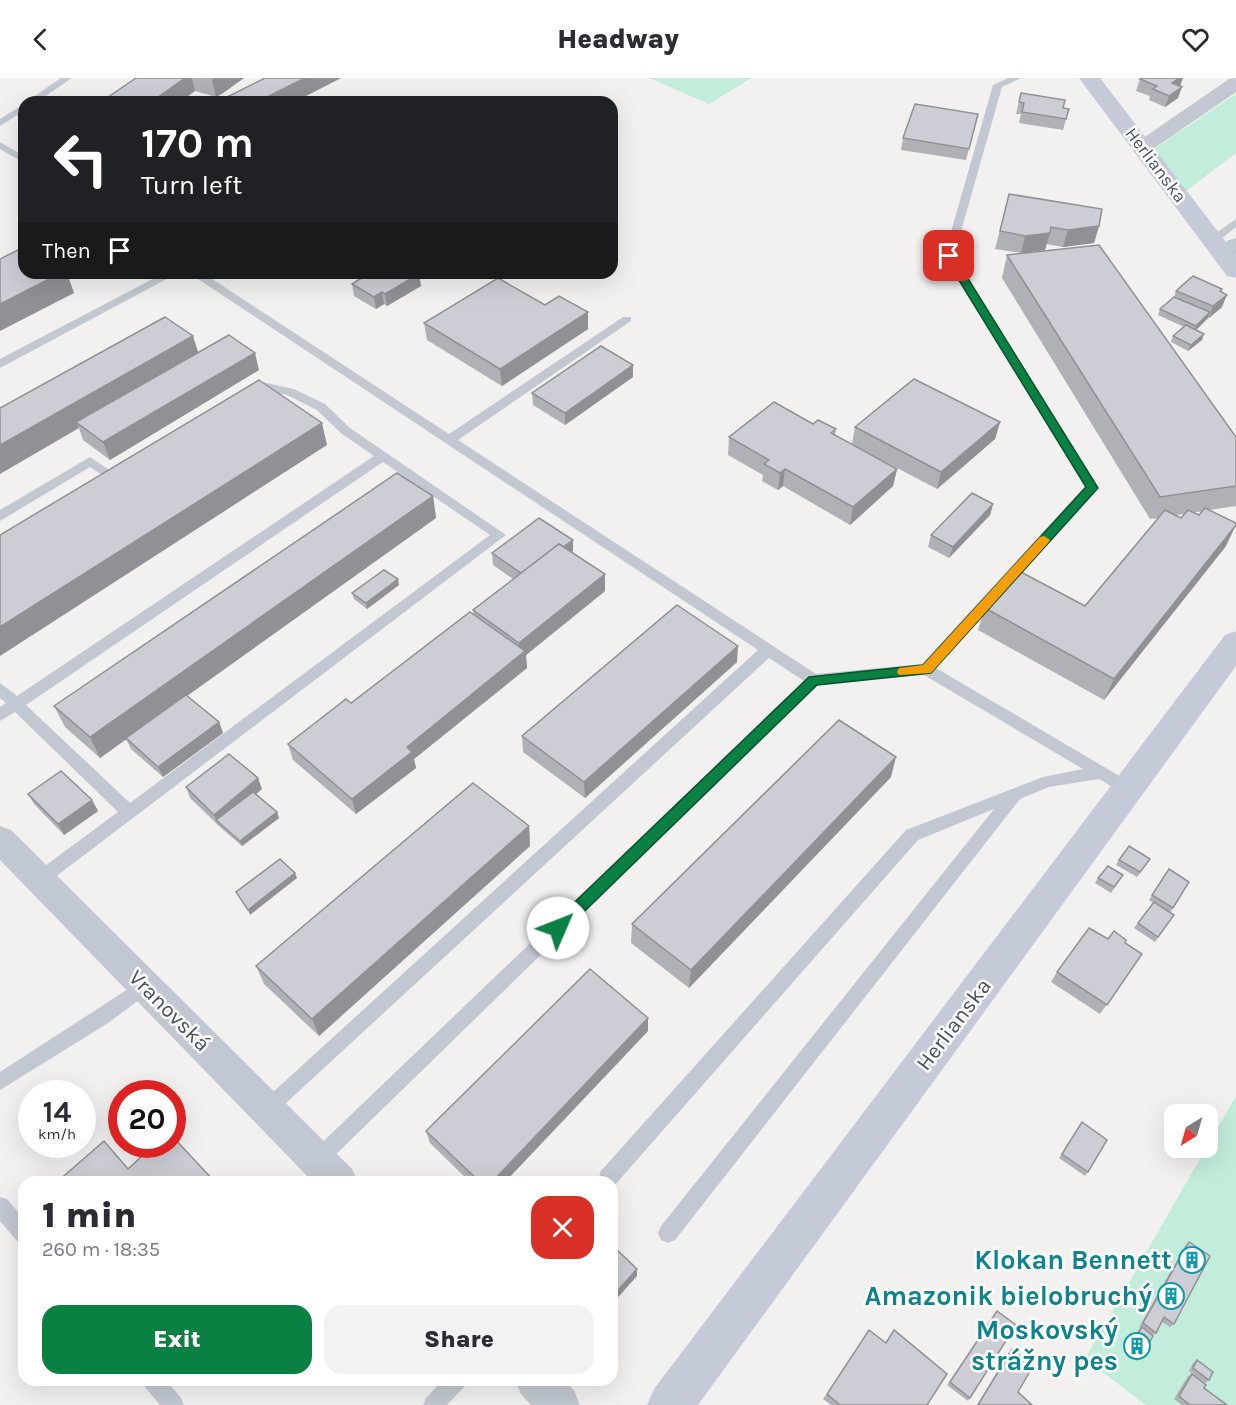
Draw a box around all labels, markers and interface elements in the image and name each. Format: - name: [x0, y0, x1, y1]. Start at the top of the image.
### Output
- icon: back: [24, 23, 57, 56]
- text: Headway: [557, 23, 679, 55]
- icon: heart: [1179, 23, 1212, 56]
- text: 170 m: [141, 118, 254, 168]
- icon: left: [42, 120, 120, 198]
- street label: Herlianska: [1121, 123, 1191, 207]
- text: Turn left: [141, 169, 242, 201]
- pin: [923, 230, 974, 281]
- icon: arrive: [103, 234, 136, 267]
- text: Then: [42, 238, 91, 264]
- icon: arrive: [932, 239, 965, 272]
- position arrow: [526, 896, 590, 960]
- street label: Vranovská: [123, 965, 215, 1057]
- street label: Herlianska: [911, 974, 997, 1076]
- speed limit sign: 20: [108, 1080, 186, 1158]
- text: 14: [43, 1094, 71, 1130]
- north arrow: [1164, 1104, 1218, 1158]
- map controls: [1164, 1104, 1218, 1158]
- text: km/h: [38, 1125, 76, 1143]
- text: 1 min: [42, 1194, 136, 1236]
- button: close: [531, 1196, 594, 1259]
- text: 260 m · 18:35: [42, 1238, 160, 1261]
- place label: Klokan Bennett: [974, 1244, 1172, 1276]
- building icon: Klokan Bennett: [1177, 1245, 1207, 1275]
- place label: Amazonik bielobruchý: [865, 1280, 1152, 1312]
- building icon: Amazonik bielobruchý: [1156, 1281, 1186, 1311]
- button: Exit: [42, 1305, 312, 1374]
- button: Share: [324, 1305, 594, 1374]
- place label: Moskovský strážny pes: [971, 1314, 1118, 1377]
- building icon: Moskovský strážny pes: [1122, 1331, 1152, 1361]

